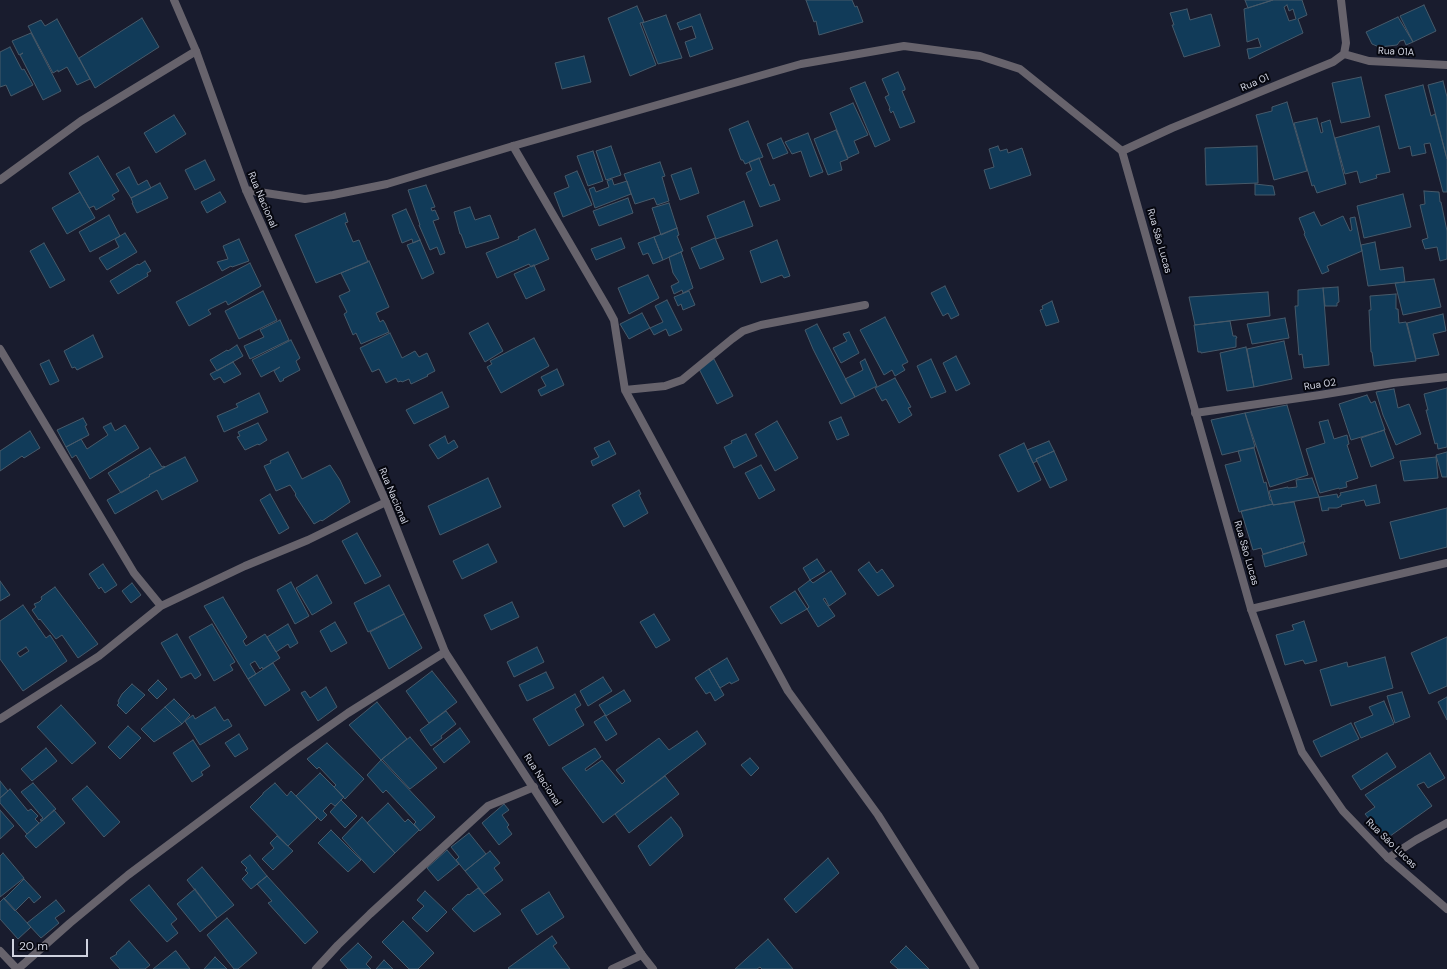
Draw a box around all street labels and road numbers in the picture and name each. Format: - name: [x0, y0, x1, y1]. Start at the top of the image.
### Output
- street label: Rua 01A: [1378, 45, 1414, 59]
- street label: Rua 01: [1239, 72, 1271, 94]
- street label: Rua Nacional: [245, 170, 279, 230]
- street label: Rua São Lucas: [1144, 207, 1174, 275]
- street label: Rua 02: [1303, 377, 1337, 393]
- street label: Rua Nacional: [376, 466, 410, 526]
- street label: Rua São Lucas: [1231, 519, 1261, 587]
- street label: Rua Nacional: [521, 752, 563, 808]
- street label: Rua São Lucas: [1363, 816, 1419, 872]

